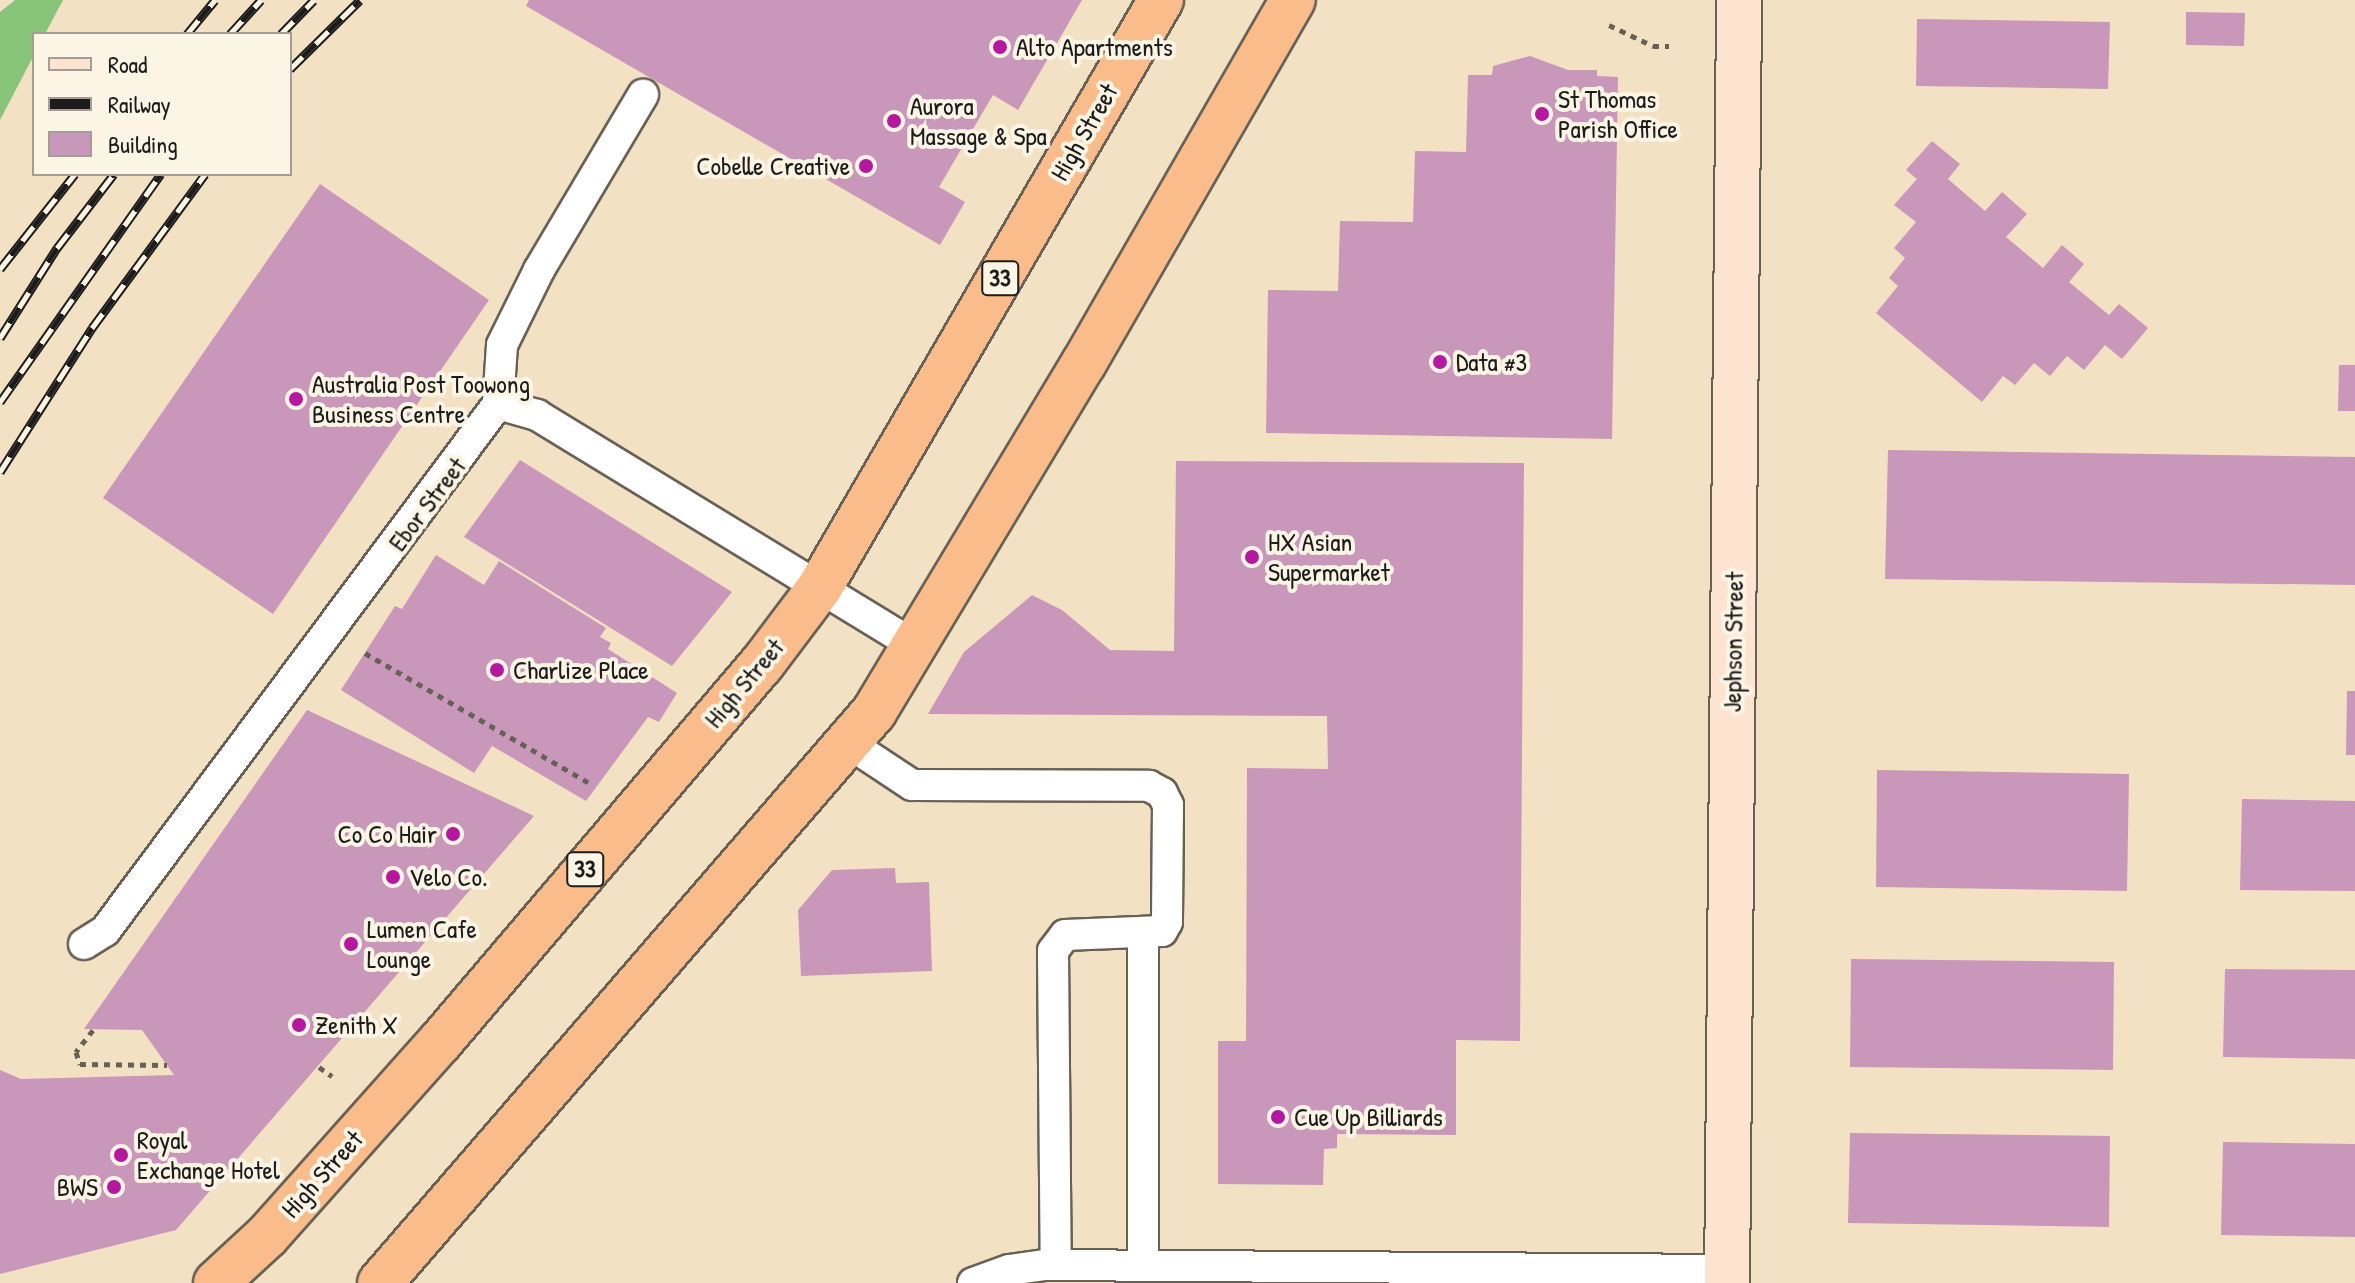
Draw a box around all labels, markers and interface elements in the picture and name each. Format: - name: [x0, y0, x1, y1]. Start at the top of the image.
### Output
- place label: Alto Apartments: [1016, 31, 1173, 63]
- legend: [32, 32, 292, 176]
- marker: Alto Apartments: [991, 38, 1009, 56]
- text: Road: [108, 48, 147, 80]
- street label: High Street: [1044, 78, 1124, 186]
- place label: St Thomas Parish Office: [1558, 83, 1678, 144]
- text: Railway: [108, 88, 171, 120]
- place label: Aurora Massage & Spa: [910, 90, 1047, 152]
- marker: St Thomas Parish Office: [1533, 105, 1551, 123]
- marker: Aurora Massage & Spa: [885, 112, 903, 130]
- text: Building: [108, 128, 178, 160]
- place label: Cobelle Creative: [696, 150, 850, 182]
- marker: Cobelle Creative: [857, 157, 875, 175]
- road number: 33: [980, 258, 1020, 298]
- place label: Data #3: [1456, 346, 1527, 378]
- marker: Data #3: [1431, 353, 1449, 371]
- place label: Australia Post Toowong Business Centre: [312, 368, 530, 430]
- marker: Australia Post Toowong Business Centre: [287, 390, 305, 408]
- street label: Ebor Street: [382, 451, 472, 557]
- place label: HX Asian Supermarket: [1268, 526, 1390, 588]
- marker: HX Asian Supermarket: [1243, 548, 1261, 566]
- street label: Jephson Street: [1716, 571, 1750, 713]
- street label: High Street: [698, 632, 790, 734]
- place label: Charlize Place: [513, 654, 649, 686]
- marker: Charlize Place: [488, 661, 506, 679]
- place label: Co Co Hair: [337, 818, 437, 850]
- marker: Co Co Hair: [444, 825, 462, 843]
- road number: 33: [565, 849, 605, 889]
- place label: Velo Co.: [409, 861, 488, 893]
- marker: Velo Co.: [384, 868, 402, 886]
- place label: Lumen Cafe Lounge: [367, 913, 477, 974]
- marker: Lumen Cafe Lounge: [342, 935, 360, 953]
- place label: Zenith X: [315, 1009, 398, 1041]
- marker: Zenith X: [290, 1016, 308, 1034]
- place label: Cue Up Billiards: [1294, 1101, 1443, 1133]
- marker: Cue Up Billiards: [1269, 1108, 1287, 1126]
- place label: Royal Exchange Hotel: [137, 1124, 280, 1186]
- street label: High Street: [275, 1124, 369, 1224]
- marker: Royal Exchange Hotel: [112, 1146, 130, 1164]
- place label: BWS: [57, 1171, 98, 1203]
- marker: BWS: [105, 1178, 123, 1196]

